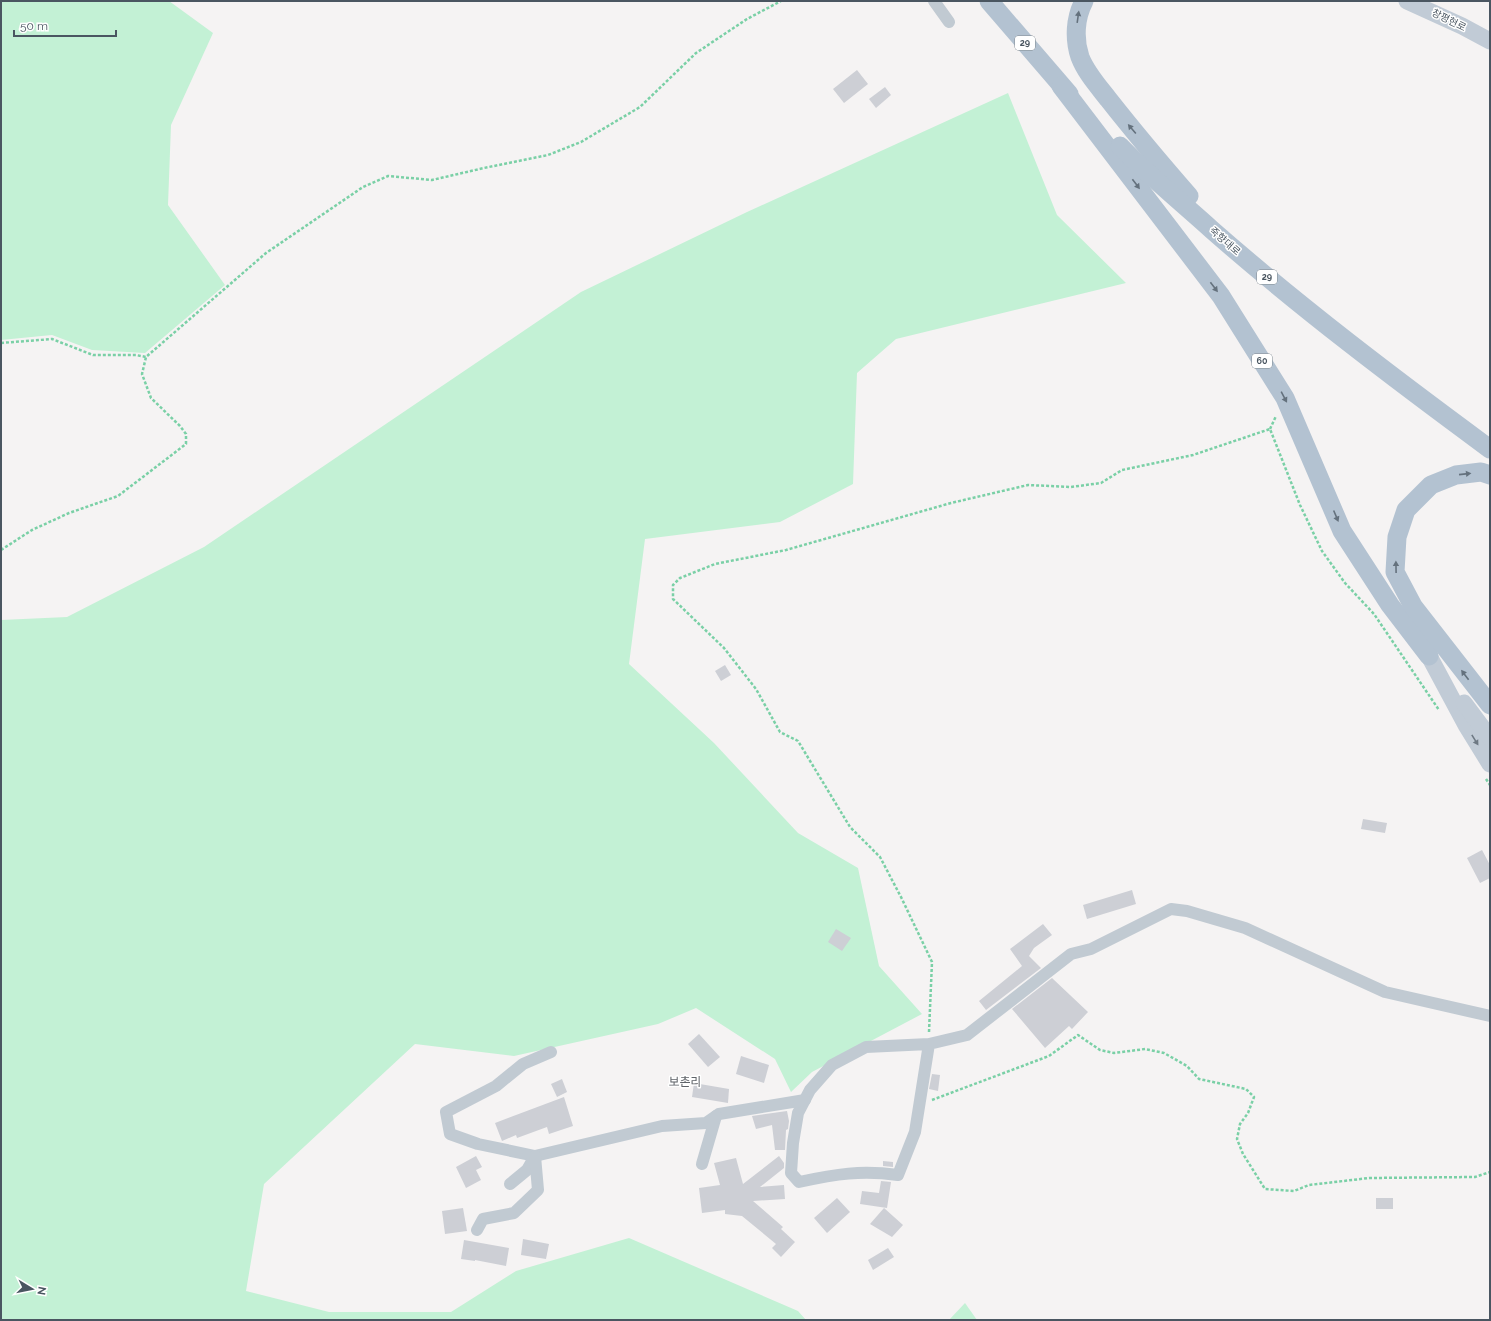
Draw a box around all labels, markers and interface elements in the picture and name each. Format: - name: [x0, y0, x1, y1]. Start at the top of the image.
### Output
- street label: 창평현로: [1430, 7, 1468, 33]
- one-way arrow: [1075, 11, 1081, 23]
- scale bar: [14, 12, 116, 38]
- text: 50 m: [20, 19, 48, 33]
- road number: 29: [1015, 36, 1035, 50]
- one-way arrow: [1128, 124, 1137, 135]
- one-way arrow: [1131, 178, 1140, 189]
- street label: 죽향대로: [1208, 225, 1242, 257]
- road number: 29: [1257, 270, 1277, 284]
- one-way arrow: [1210, 282, 1219, 293]
- road number: 60: [1252, 354, 1272, 368]
- one-way arrow: [1280, 391, 1287, 403]
- one-way arrow: [1459, 471, 1471, 477]
- one-way arrow: [1333, 511, 1339, 523]
- one-way arrow: [1393, 560, 1399, 573]
- one-way arrow: [1461, 670, 1470, 681]
- one-way arrow: [1471, 734, 1479, 745]
- district label: 보촌리: [668, 1075, 702, 1089]
- north arrow: [12, 1269, 52, 1309]
- text: N: [34, 1285, 48, 1296]

